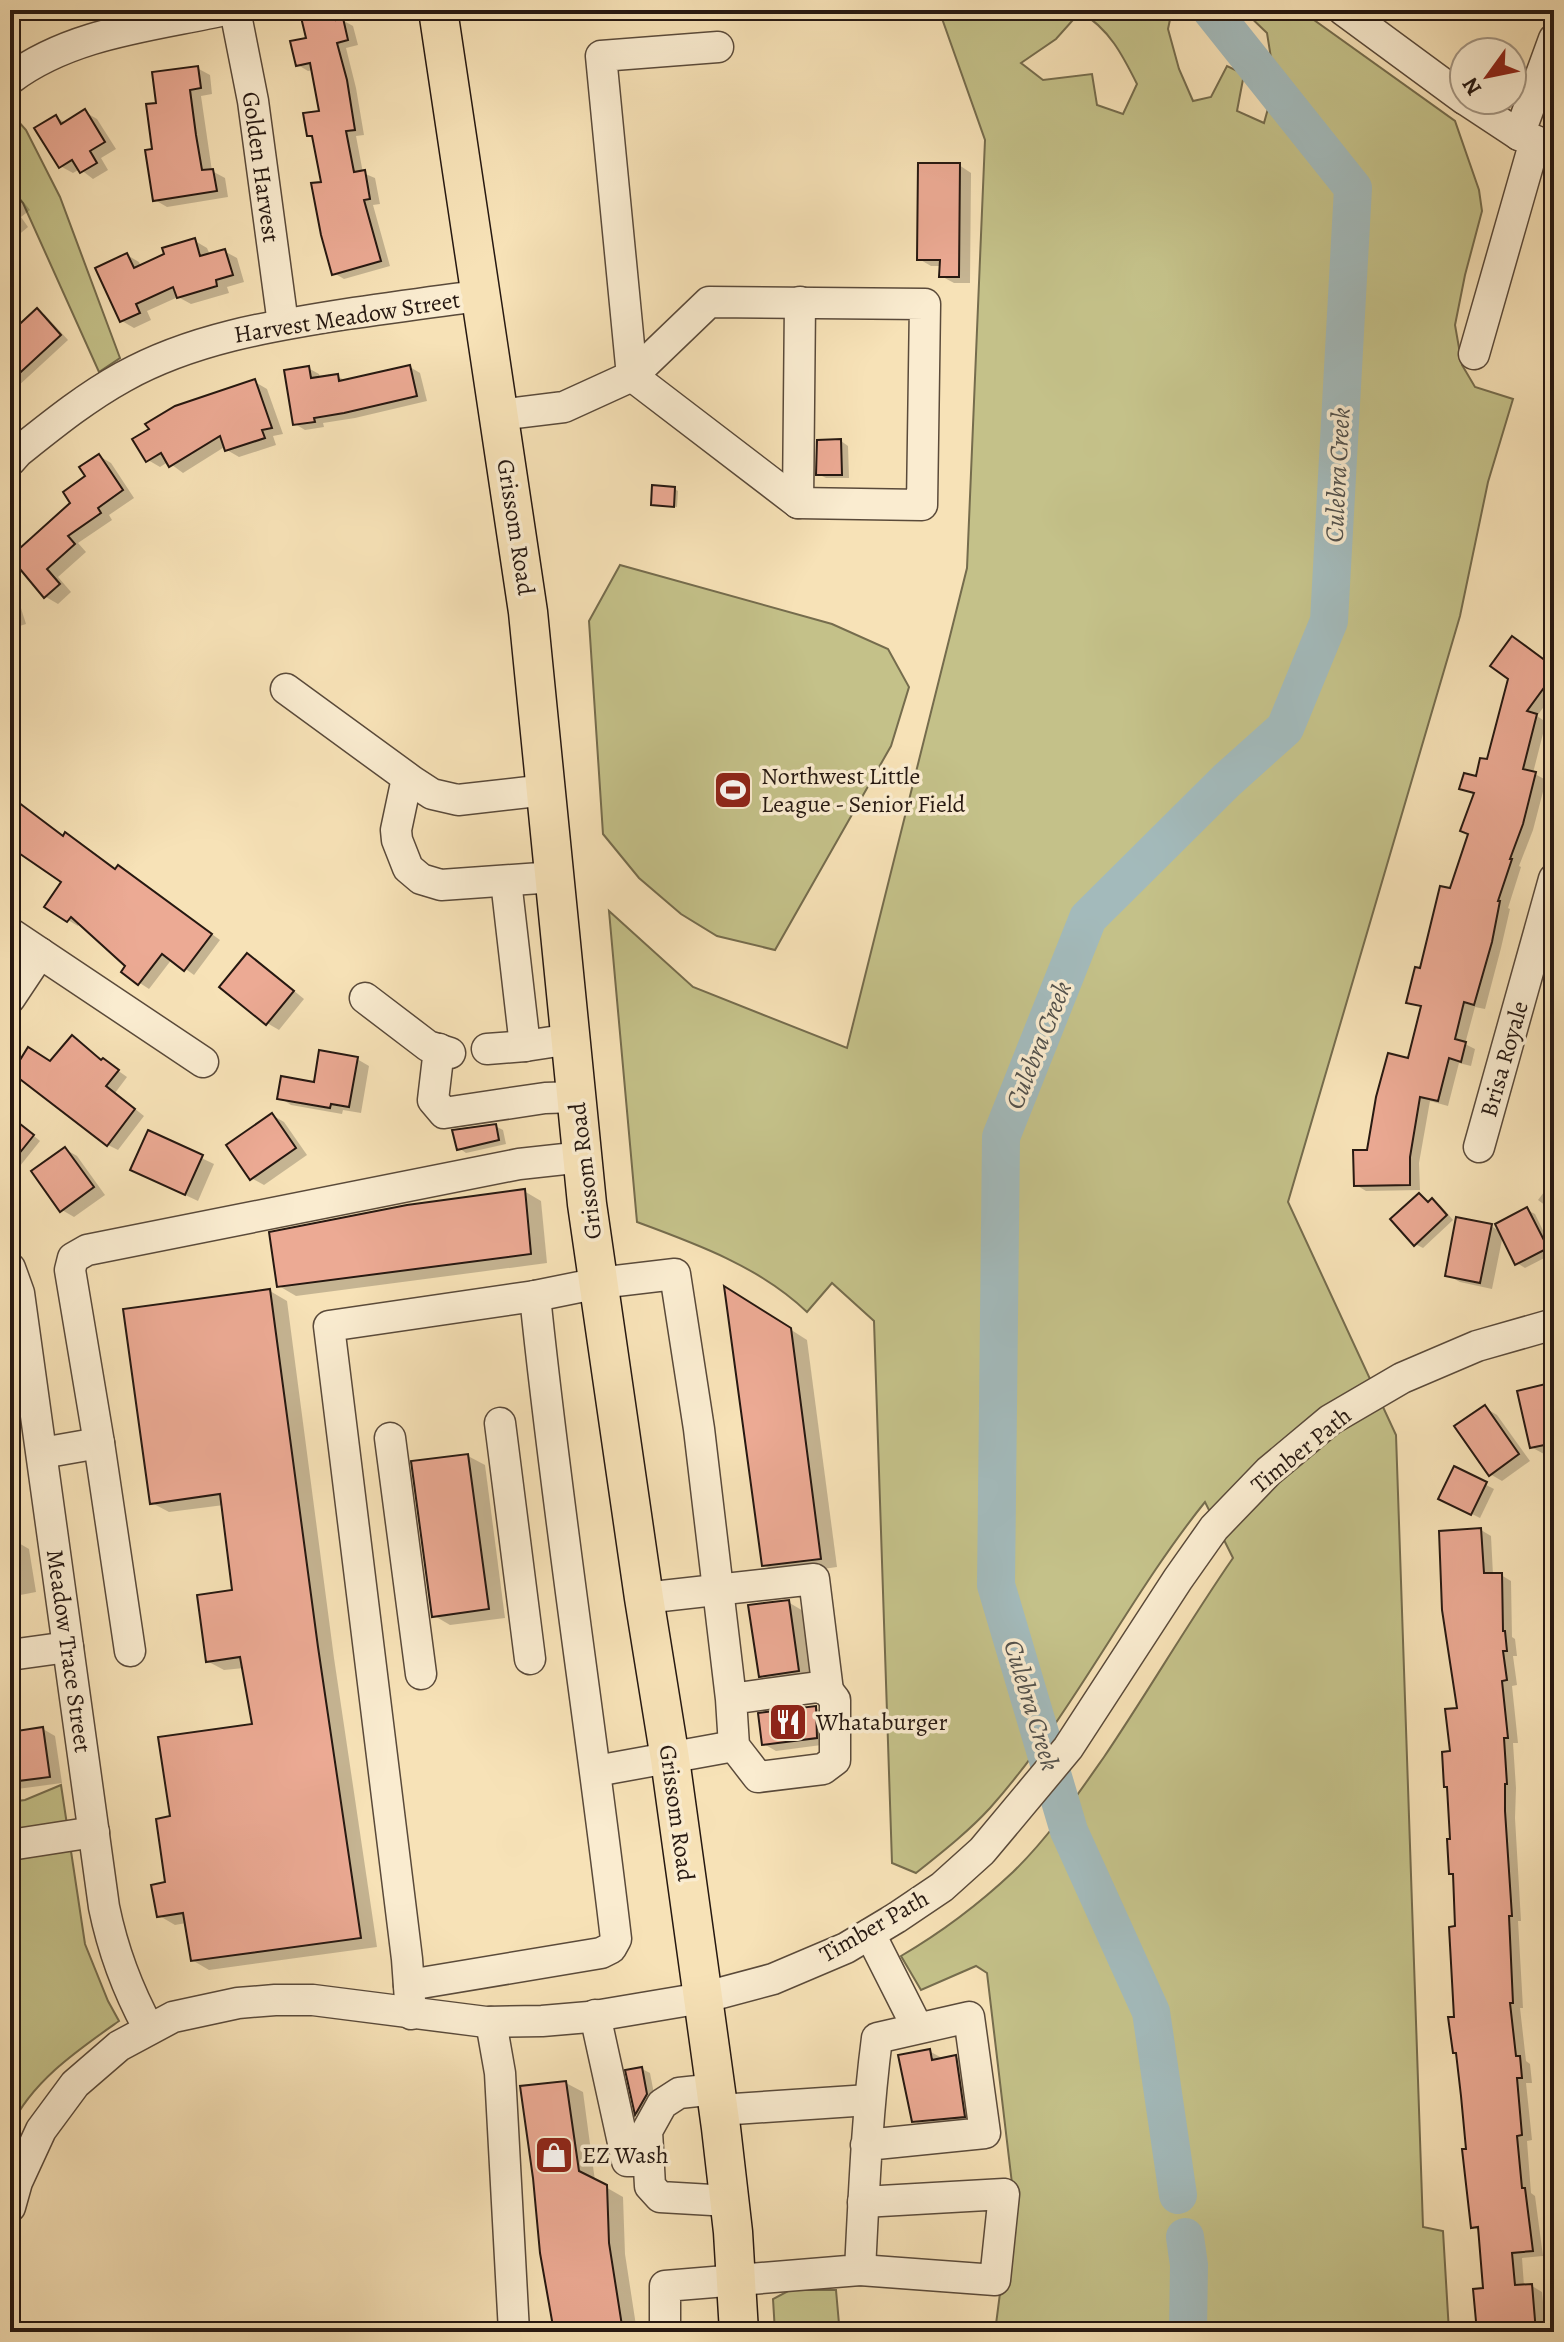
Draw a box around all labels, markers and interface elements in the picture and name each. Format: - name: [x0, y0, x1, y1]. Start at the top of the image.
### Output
- north arrow: [1448, 36, 1528, 116]
- text: N: [1455, 71, 1489, 101]
- street label: Golden Harvest: [235, 90, 287, 244]
- street label: Harvest Meadow Street: [232, 283, 462, 351]
- water label: Culebra Creek: [1316, 407, 1359, 543]
- street label: Grissom Road: [489, 457, 543, 597]
- place label: Northwest Little League - Senior Field: [761, 760, 966, 820]
- sports icon: Northwest Little League - Senior Field: [712, 769, 754, 811]
- water label: Culebra Creek: [997, 976, 1080, 1114]
- street label: Brisa Royale: [1472, 997, 1536, 1121]
- street label: Grissom Road: [561, 1101, 609, 1241]
- street label: Timber Path: [1244, 1399, 1358, 1500]
- street label: Meadow Trace Street: [39, 1547, 99, 1755]
- water label: Culebra Creek: [995, 1635, 1068, 1775]
- restaurant icon: Whataburger: [767, 1701, 809, 1743]
- place label: Whataburger: [815, 1706, 948, 1738]
- street label: Grissom Road: [652, 1743, 702, 1883]
- street label: Timber Path: [814, 1882, 934, 1970]
- shop icon: EZ Wash: [533, 2134, 575, 2176]
- place label: EZ Wash: [582, 2139, 669, 2171]

